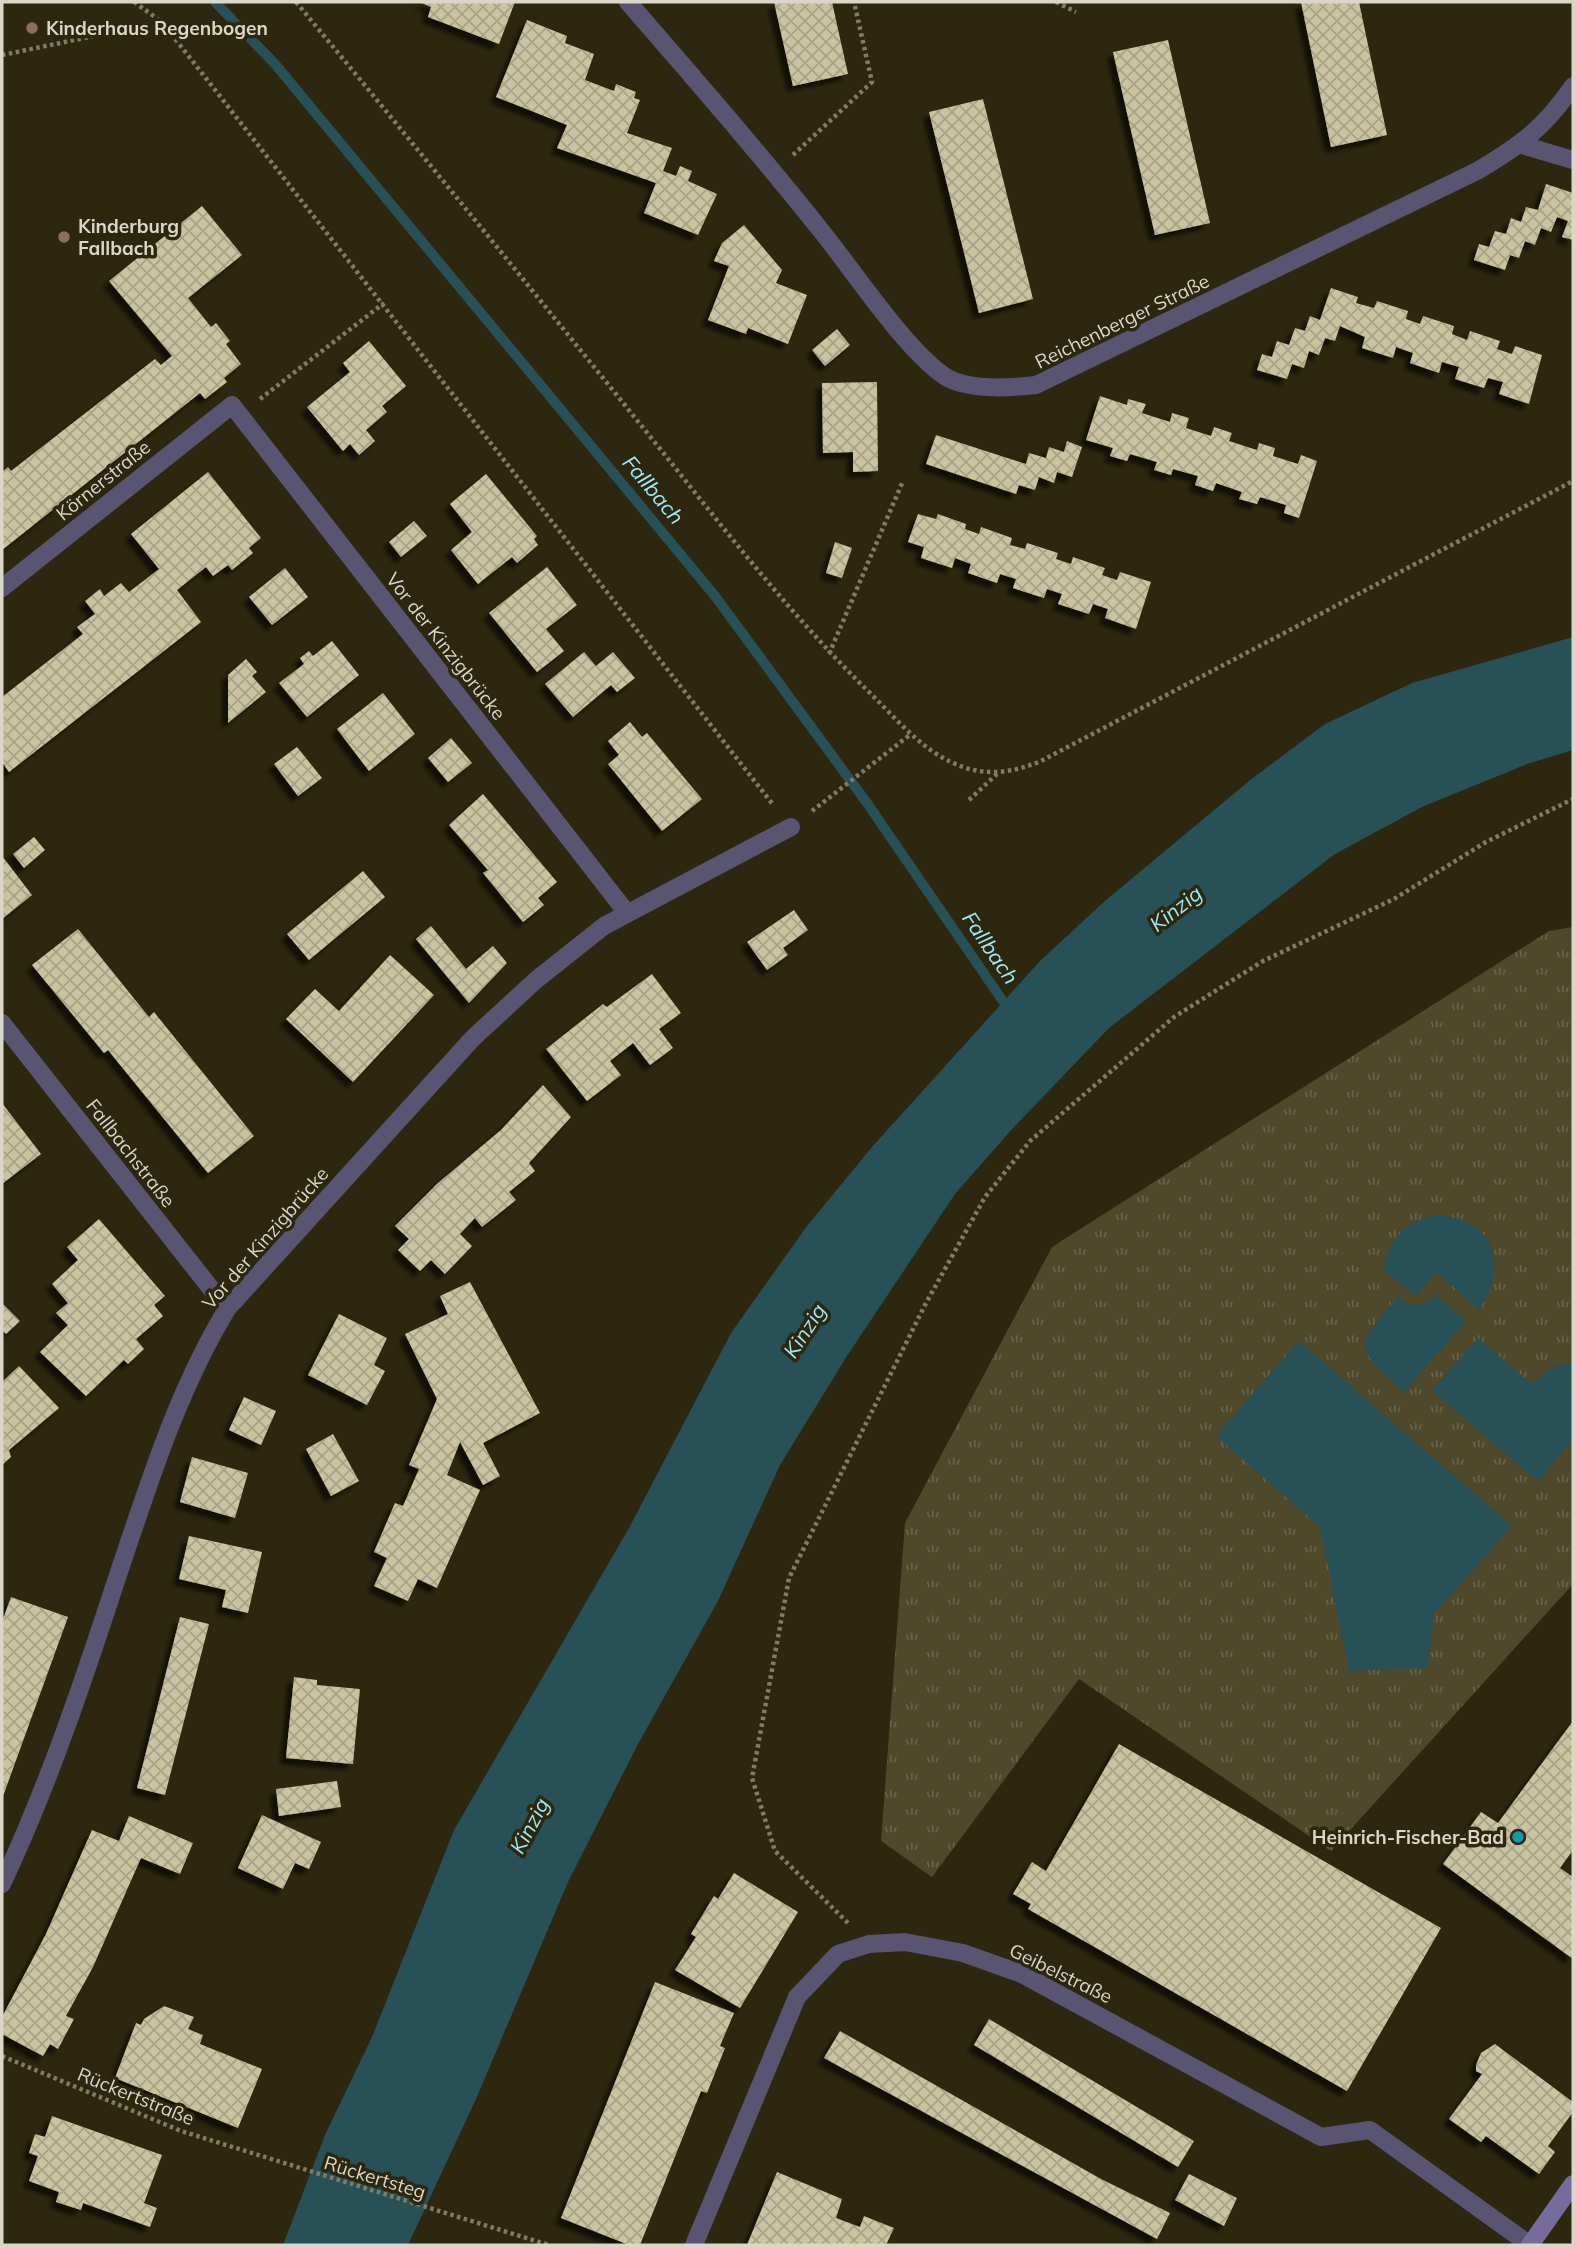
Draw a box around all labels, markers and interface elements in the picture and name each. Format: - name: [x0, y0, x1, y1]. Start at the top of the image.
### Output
- place label: Kinderhaus Regenbogen: [46, 16, 268, 40]
- marker: Kinderhaus Regenbogen: [24, 20, 40, 36]
- place label: Kinderburg Fallbach: [78, 214, 179, 260]
- marker: Kinderburg Fallbach: [56, 229, 72, 245]
- street label: Reichenberger Straße: [1031, 268, 1213, 374]
- street label: Körnerstraße: [51, 435, 155, 525]
- water label: Fallbach: [617, 450, 690, 529]
- street label: Vor der Kinzigbrücke: [381, 567, 511, 725]
- water label: Kinzig: [1144, 880, 1207, 937]
- water label: Fallbach: [957, 906, 1025, 989]
- street label: Fallbachstraße: [81, 1094, 181, 1212]
- street label: Vor der Kinzigbrücke: [197, 1162, 333, 1314]
- water label: Kinzig: [777, 1298, 831, 1362]
- water label: Kinzig: [504, 1793, 555, 1858]
- place label: Heinrich-Fischer-Bad: [1312, 1825, 1504, 1849]
- marker: Heinrich-Fischer-Bad: [1510, 1829, 1526, 1845]
- street label: Geibelstraße: [1006, 1938, 1116, 2008]
- street label: Rückertstraße: [74, 2062, 198, 2130]
- street label: Rückertsteg: [321, 2150, 429, 2204]

